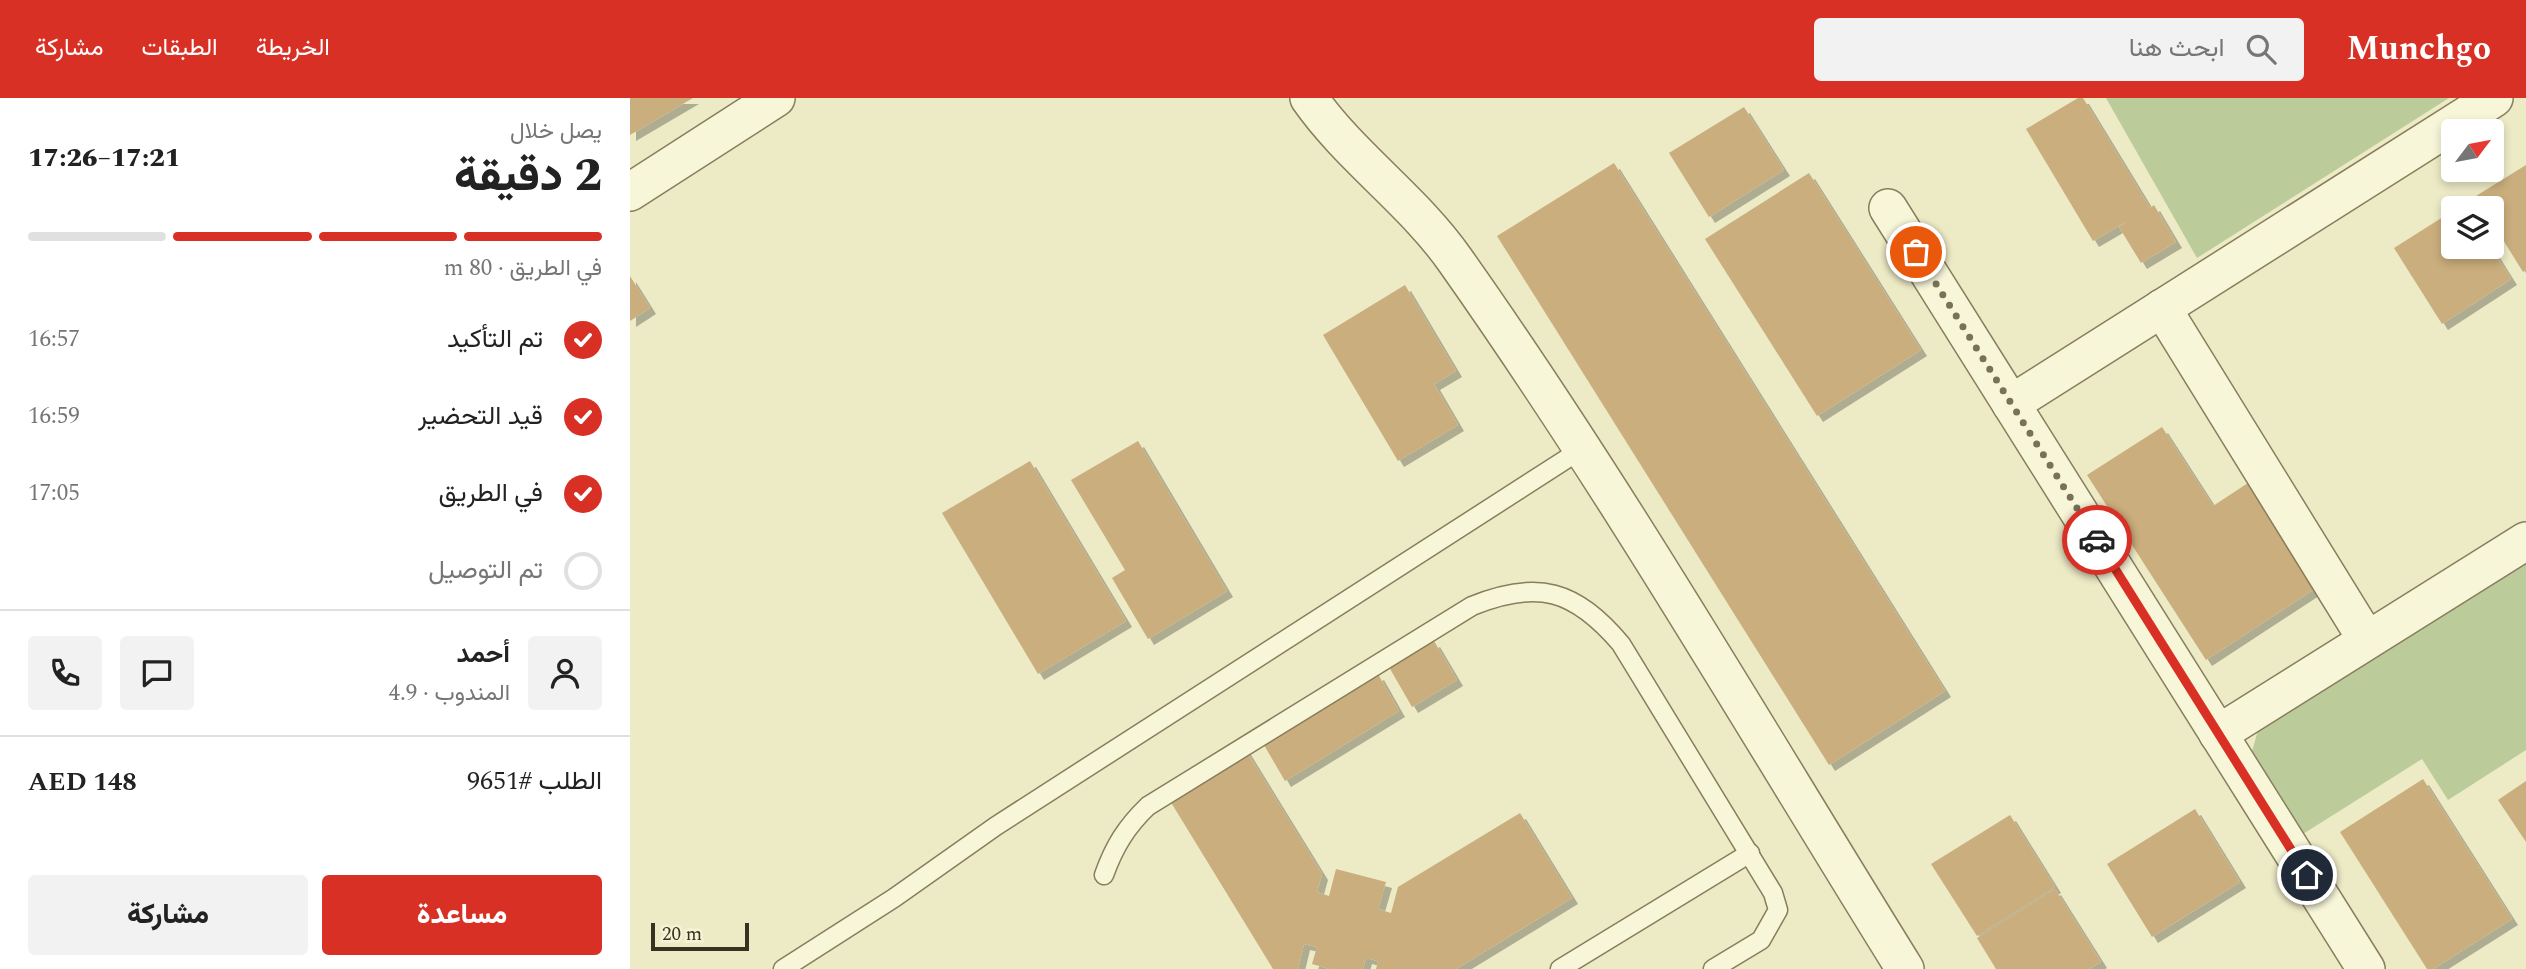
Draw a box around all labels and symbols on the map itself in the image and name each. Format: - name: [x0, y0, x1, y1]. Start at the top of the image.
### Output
- north arrow: [2441, 119, 2504, 182]
- pin: [1886, 222, 1946, 282]
- courier: [2062, 505, 2132, 575]
- pin: [2277, 845, 2337, 905]
- scale bar: [651, 920, 749, 952]

